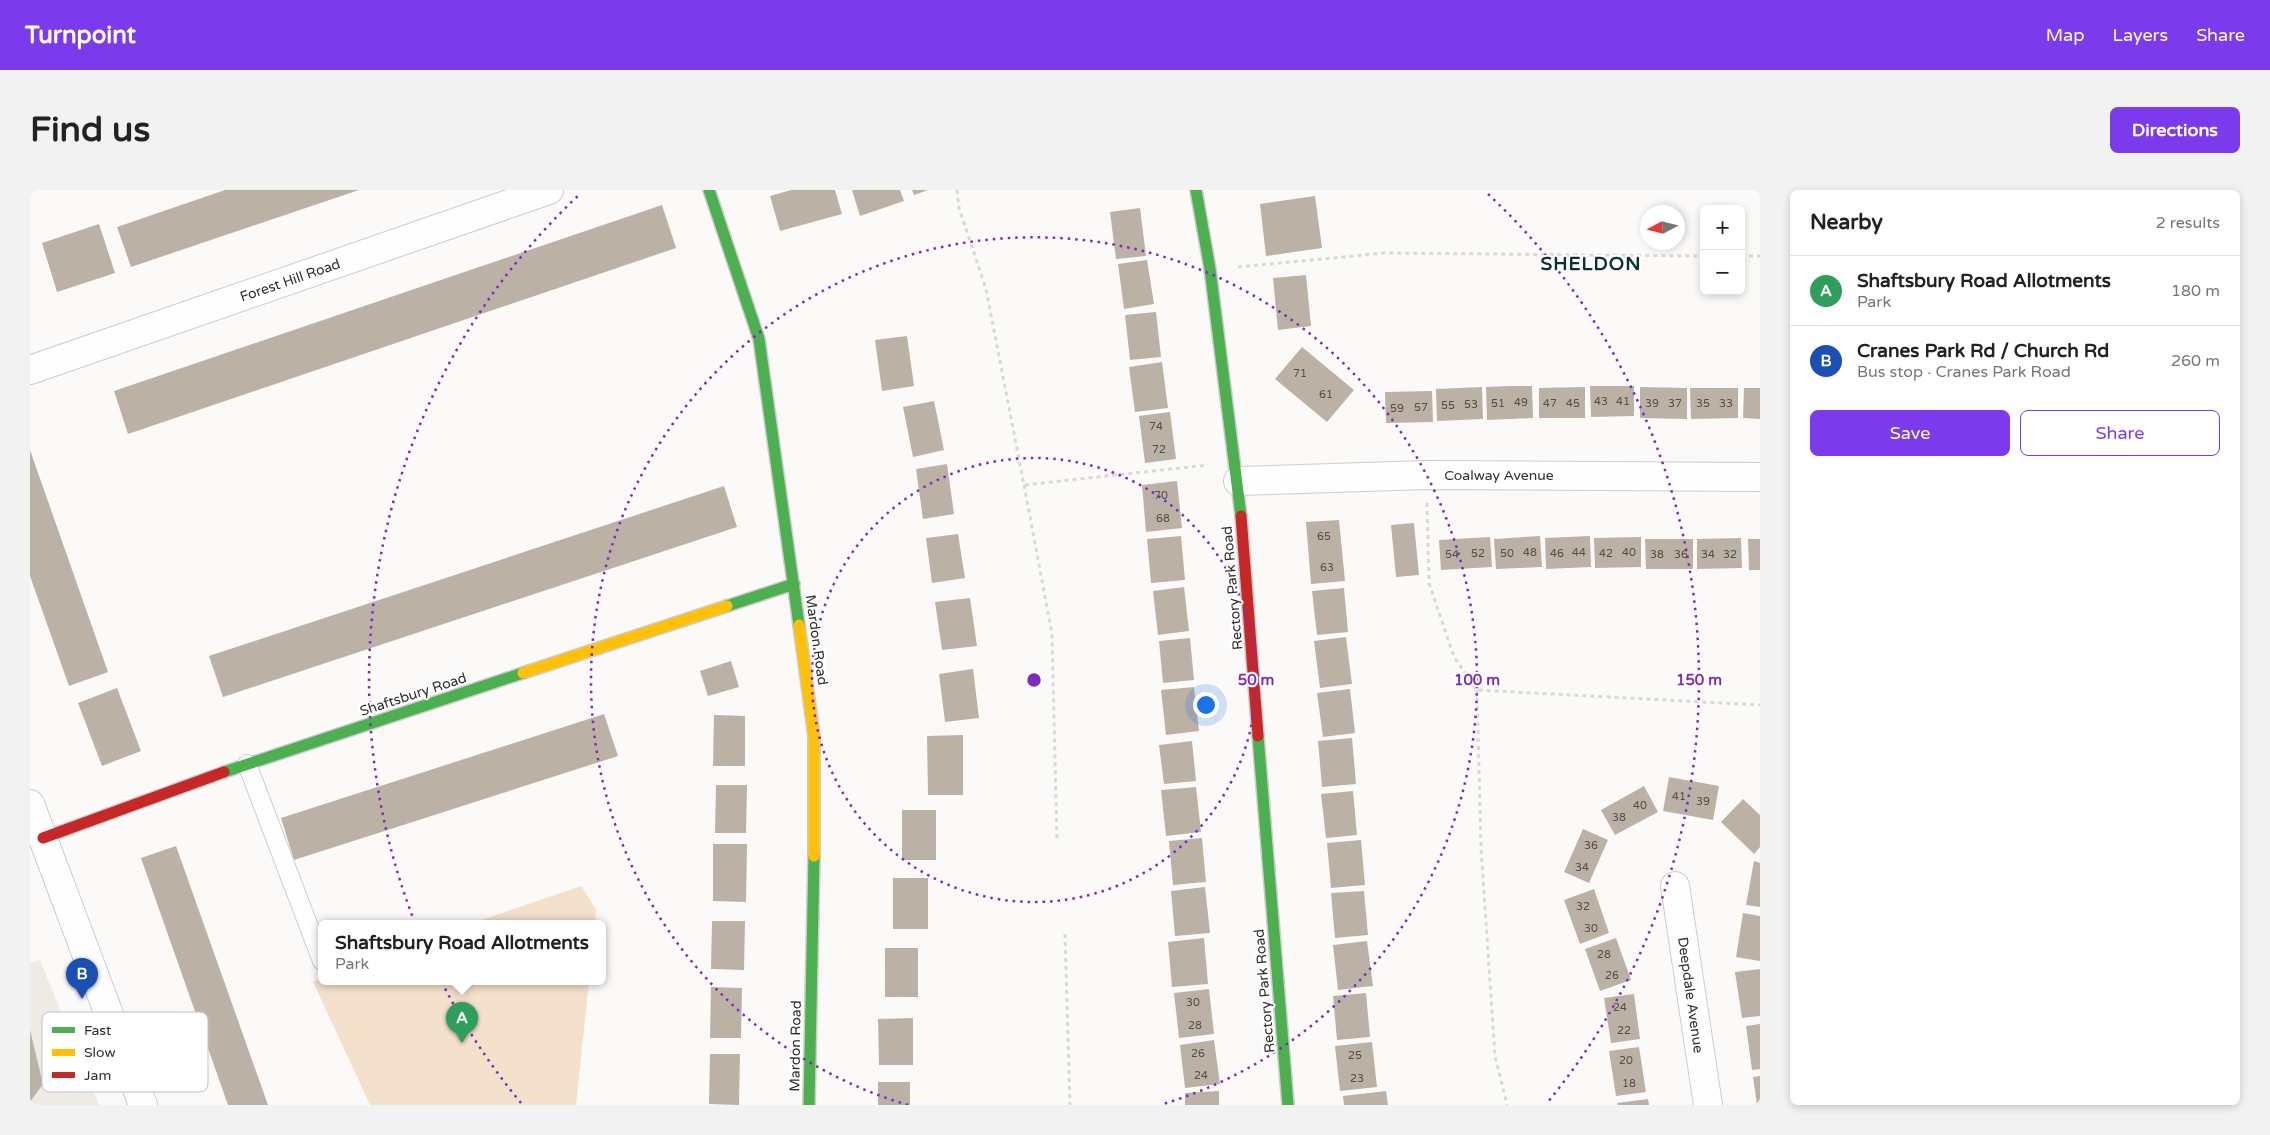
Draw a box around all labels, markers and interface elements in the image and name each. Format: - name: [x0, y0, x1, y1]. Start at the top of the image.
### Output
- text: Turnpoint: [25, 21, 136, 50]
- text: Map: [2046, 24, 2085, 46]
- text: Layers: [2113, 24, 2168, 46]
- text: Share: [2196, 24, 2245, 46]
- button: Directions: [2110, 107, 2240, 153]
- text: Find us: [30, 109, 150, 151]
- north arrow: [1640, 205, 1685, 250]
- map controls: [1700, 205, 1745, 295]
- button: +: [1700, 205, 1745, 250]
- text: Nearby: [1810, 210, 1883, 235]
- text: 2 results: [2156, 213, 2220, 233]
- button: −: [1700, 250, 1745, 295]
- district label: SHELDON: [1540, 253, 1642, 275]
- street label: Forest Hill Road: [238, 255, 343, 306]
- text: Shaftsbury Road Allotments: [1857, 270, 2111, 292]
- text: A: [1820, 281, 1832, 301]
- text: 180 m: [2171, 281, 2220, 301]
- text: Park: [1857, 292, 1891, 312]
- text: Cranes Park Rd / Church Rd: [1857, 340, 2109, 362]
- text: B: [1820, 351, 1832, 371]
- text: 260 m: [2171, 351, 2220, 371]
- text: Bus stop · Cranes Park Road: [1857, 362, 2071, 382]
- house number: 71: [1293, 367, 1307, 380]
- house number: 61: [1319, 388, 1333, 401]
- house number: 43: [1594, 395, 1608, 408]
- house number: 41: [1616, 395, 1630, 408]
- house number: 49: [1514, 396, 1528, 409]
- house number: 51: [1491, 397, 1505, 410]
- house number: 47: [1543, 397, 1557, 410]
- house number: 45: [1566, 397, 1580, 410]
- house number: 39: [1645, 397, 1659, 410]
- house number: 37: [1668, 397, 1682, 410]
- house number: 35: [1696, 397, 1710, 410]
- house number: 33: [1719, 397, 1733, 410]
- house number: 53: [1464, 398, 1478, 411]
- house number: 55: [1441, 399, 1455, 412]
- house number: 57: [1414, 401, 1428, 414]
- house number: 59: [1390, 402, 1404, 415]
- button: Save: [1810, 410, 2010, 456]
- button: Share: [2020, 410, 2220, 456]
- house number: 74: [1149, 420, 1163, 433]
- house number: 72: [1152, 443, 1166, 456]
- street label: Coalway Avenue: [1444, 467, 1554, 484]
- house number: 70: [1154, 489, 1168, 502]
- house number: 68: [1156, 512, 1170, 525]
- street label: Rectory Park Road: [1219, 525, 1246, 651]
- house number: 65: [1317, 530, 1331, 543]
- house number: 48: [1523, 546, 1537, 559]
- house number: 44: [1572, 546, 1586, 559]
- house number: 40: [1622, 546, 1636, 559]
- house number: 52: [1471, 547, 1485, 560]
- house number: 50: [1500, 547, 1514, 560]
- house number: 46: [1550, 547, 1564, 560]
- house number: 42: [1599, 547, 1613, 560]
- house number: 54: [1445, 548, 1459, 561]
- house number: 38: [1650, 548, 1664, 561]
- house number: 36: [1674, 548, 1688, 561]
- house number: 34: [1701, 548, 1715, 561]
- house number: 32: [1723, 548, 1737, 561]
- house number: 63: [1320, 561, 1334, 574]
- street label: Mardon Road: [802, 594, 831, 686]
- street label: Shaftsbury Road: [358, 669, 469, 720]
- centre of rings: [1025, 671, 1043, 689]
- text: 50 m: [1238, 671, 1274, 689]
- text: 100 m: [1454, 671, 1500, 689]
- text: 150 m: [1676, 671, 1722, 689]
- your location: [1193, 692, 1219, 718]
- house number: 41: [1672, 790, 1686, 803]
- house number: 39: [1696, 795, 1710, 808]
- house number: 40: [1633, 799, 1647, 812]
- house number: 38: [1612, 811, 1626, 824]
- house number: 36: [1584, 839, 1598, 852]
- house number: 34: [1575, 861, 1589, 874]
- house number: 32: [1576, 900, 1590, 913]
- popup: [318, 920, 606, 985]
- house number: 30: [1584, 922, 1598, 935]
- street label: Rectory Park Road: [1251, 928, 1278, 1054]
- text: Shaftsbury Road Allotments: [335, 932, 589, 954]
- street label: Deepdale Avenue: [1674, 936, 1707, 1054]
- house number: 28: [1597, 948, 1611, 961]
- text: Park: [335, 954, 369, 974]
- pin: B: [66, 958, 98, 999]
- house number: 26: [1605, 969, 1619, 982]
- house number: 30: [1186, 996, 1200, 1009]
- street label: Mardon Road: [786, 1000, 805, 1092]
- house number: 24: [1613, 1001, 1627, 1014]
- pin: A: [446, 1002, 478, 1043]
- legend: [42, 1012, 208, 1092]
- house number: 28: [1188, 1019, 1202, 1032]
- text: Fast: [84, 1022, 112, 1039]
- house number: 22: [1617, 1024, 1631, 1037]
- text: Slow: [84, 1044, 116, 1061]
- house number: 26: [1191, 1047, 1205, 1060]
- house number: 25: [1348, 1049, 1362, 1062]
- house number: 20: [1619, 1054, 1633, 1067]
- text: Jam: [84, 1067, 111, 1084]
- house number: 24: [1194, 1069, 1208, 1082]
- house number: 23: [1350, 1072, 1364, 1085]
- house number: 18: [1622, 1077, 1636, 1090]

